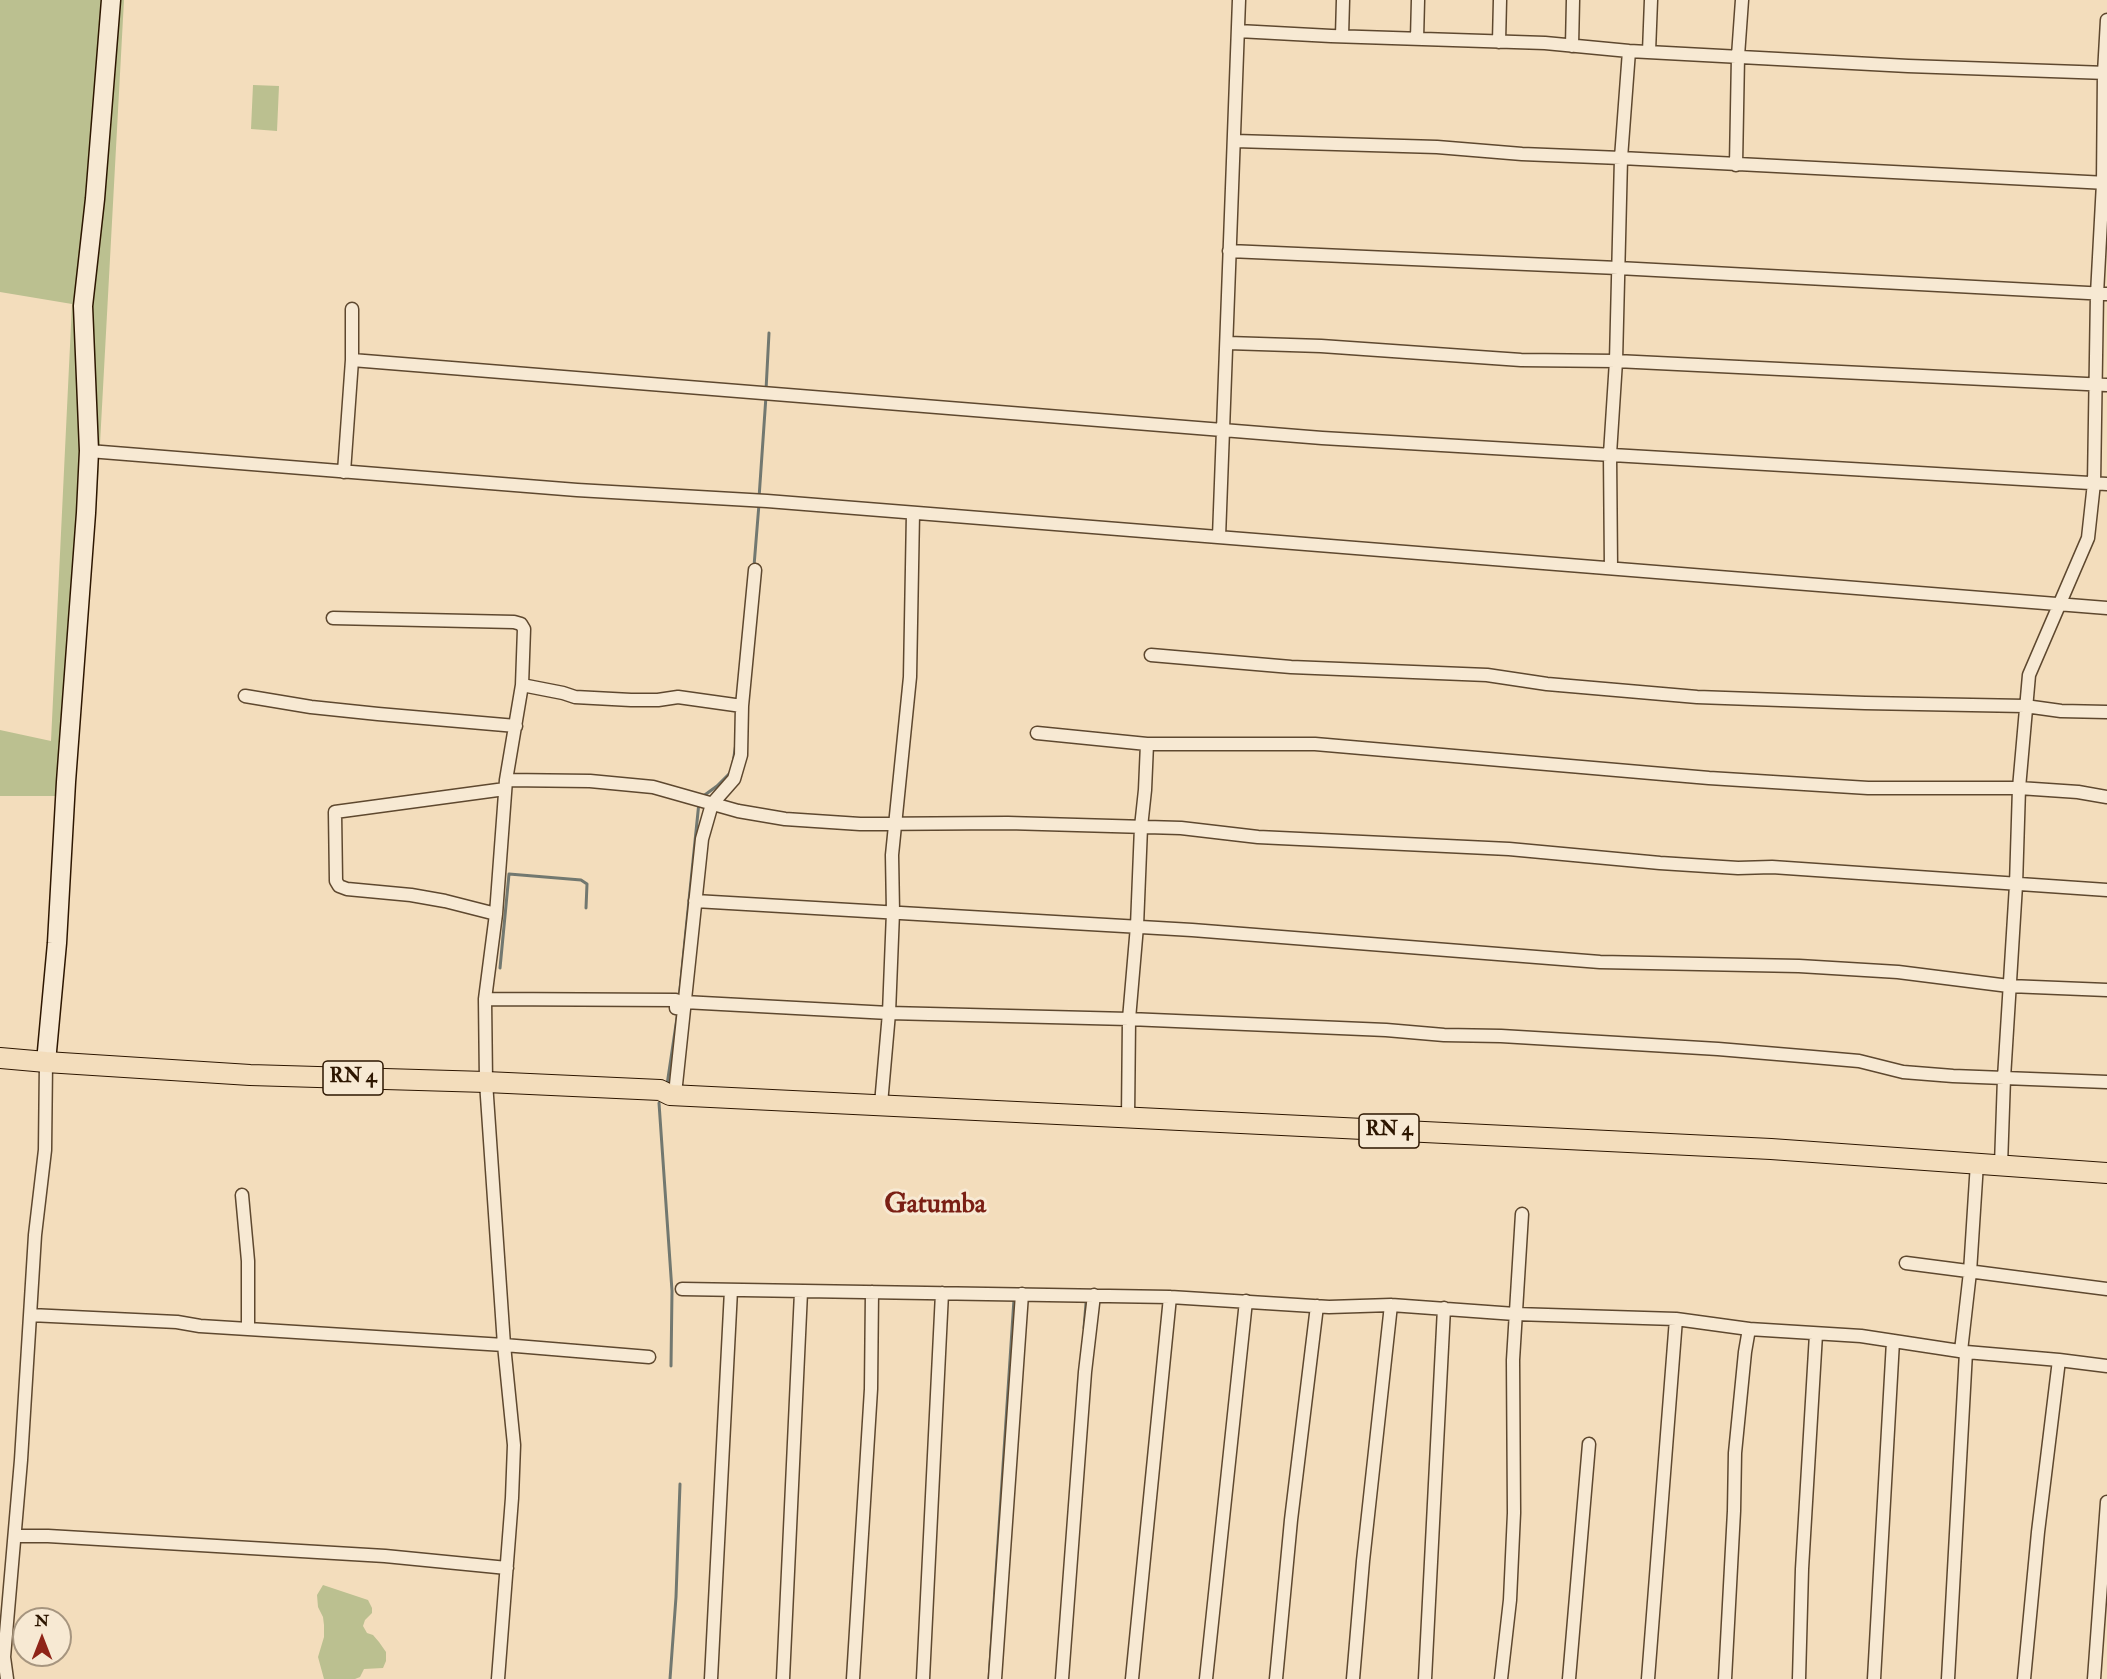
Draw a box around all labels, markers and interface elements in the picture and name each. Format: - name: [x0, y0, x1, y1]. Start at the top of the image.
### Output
- road number: RN 4: [323, 1061, 383, 1095]
- road number: RN 4: [1359, 1114, 1419, 1148]
- district label: Gatumba: [884, 1190, 986, 1222]
- north arrow: [12, 1607, 72, 1667]
- text: N: [35, 1611, 49, 1631]

